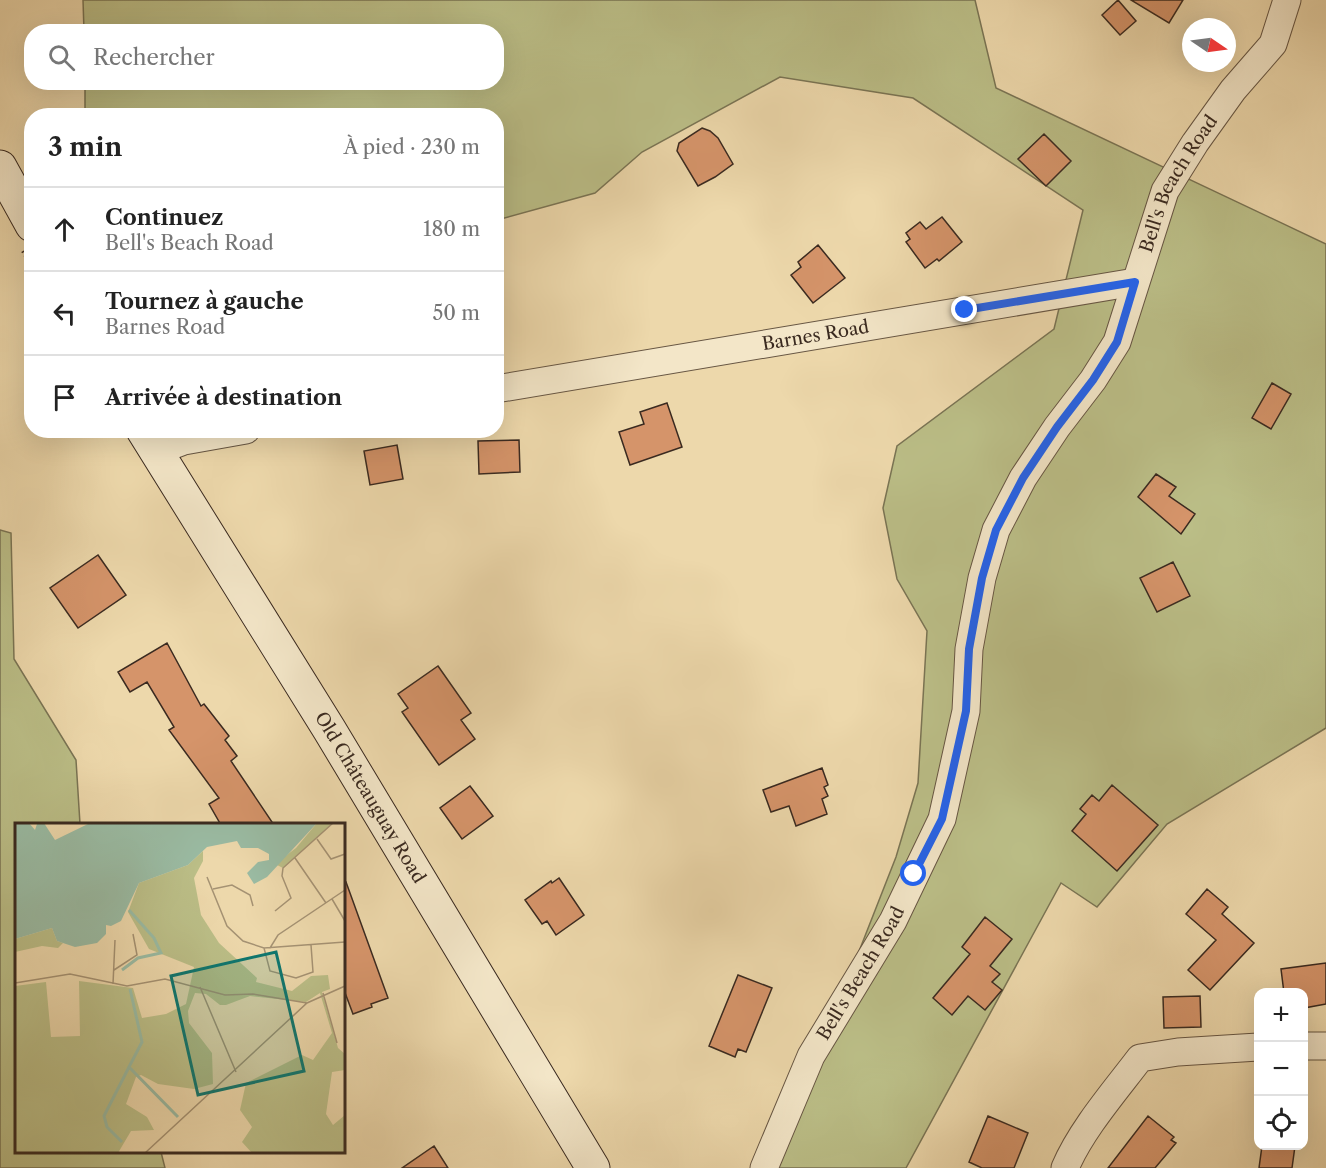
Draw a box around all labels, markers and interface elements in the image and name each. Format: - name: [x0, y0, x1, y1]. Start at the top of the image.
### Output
- north arrow: [1182, 18, 1236, 72]
- search box: [24, 24, 504, 90]
- icon: search: [45, 41, 78, 74]
- text: Rechercher: [93, 44, 215, 71]
- street label: Bell's Beach Road: [1135, 111, 1222, 255]
- text: 3 min: [48, 131, 122, 163]
- text: À pied · 230 m: [343, 135, 480, 159]
- text: Continuez: [105, 204, 224, 231]
- icon: ahead: [48, 213, 81, 246]
- text: 180 m: [423, 217, 480, 241]
- text: Bell's Beach Road: [105, 231, 274, 255]
- text: Tournez à gauche: [105, 288, 304, 315]
- route end: [951, 296, 977, 322]
- icon: left: [48, 297, 81, 330]
- text: 50 m: [433, 301, 480, 325]
- text: Barnes Road: [105, 315, 225, 339]
- street label: Barnes Road: [760, 316, 871, 355]
- icon: arrive: [48, 381, 81, 414]
- text: Arrivée à destination: [105, 384, 342, 411]
- street label: Old Châteauguay Road: [310, 708, 430, 887]
- inset map: [15, 823, 345, 1153]
- route start: [900, 860, 926, 886]
- street label: Bell's Beach Road: [812, 903, 909, 1044]
- map controls: [1254, 988, 1308, 1150]
- button: +: [1254, 988, 1308, 1042]
- button: −: [1254, 1042, 1308, 1096]
- button: locate: [1254, 1096, 1308, 1150]

